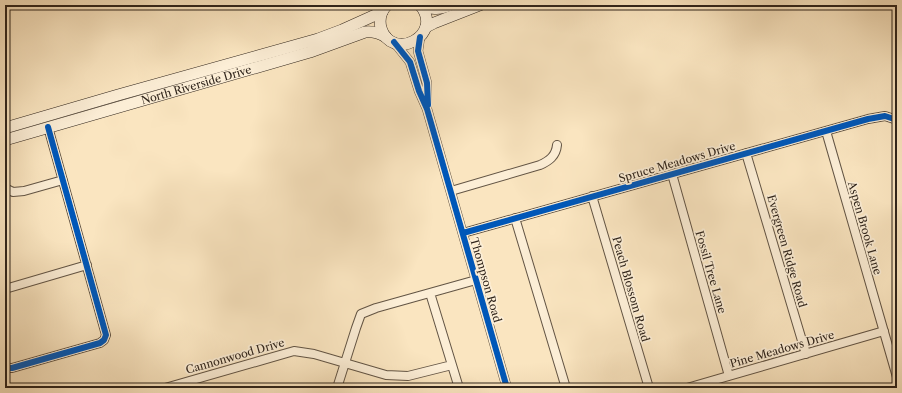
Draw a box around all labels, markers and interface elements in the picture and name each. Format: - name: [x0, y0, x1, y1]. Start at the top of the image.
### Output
- street label: North Riverside Drive: [139, 62, 253, 107]
- street label: Spruce Meadows Drive: [617, 139, 737, 185]
- street label: Aspen Brook Lane: [845, 179, 885, 276]
- street label: Evergreen Ridge Road: [764, 193, 810, 309]
- street label: Fossil Tree Lane: [692, 229, 730, 315]
- street label: Peach Blossom Road: [609, 235, 653, 344]
- street label: Thompson Road: [467, 236, 505, 324]
- street label: Pine Meadows Drive: [728, 327, 836, 371]
- street label: Cannonwood Drive: [184, 335, 286, 377]

